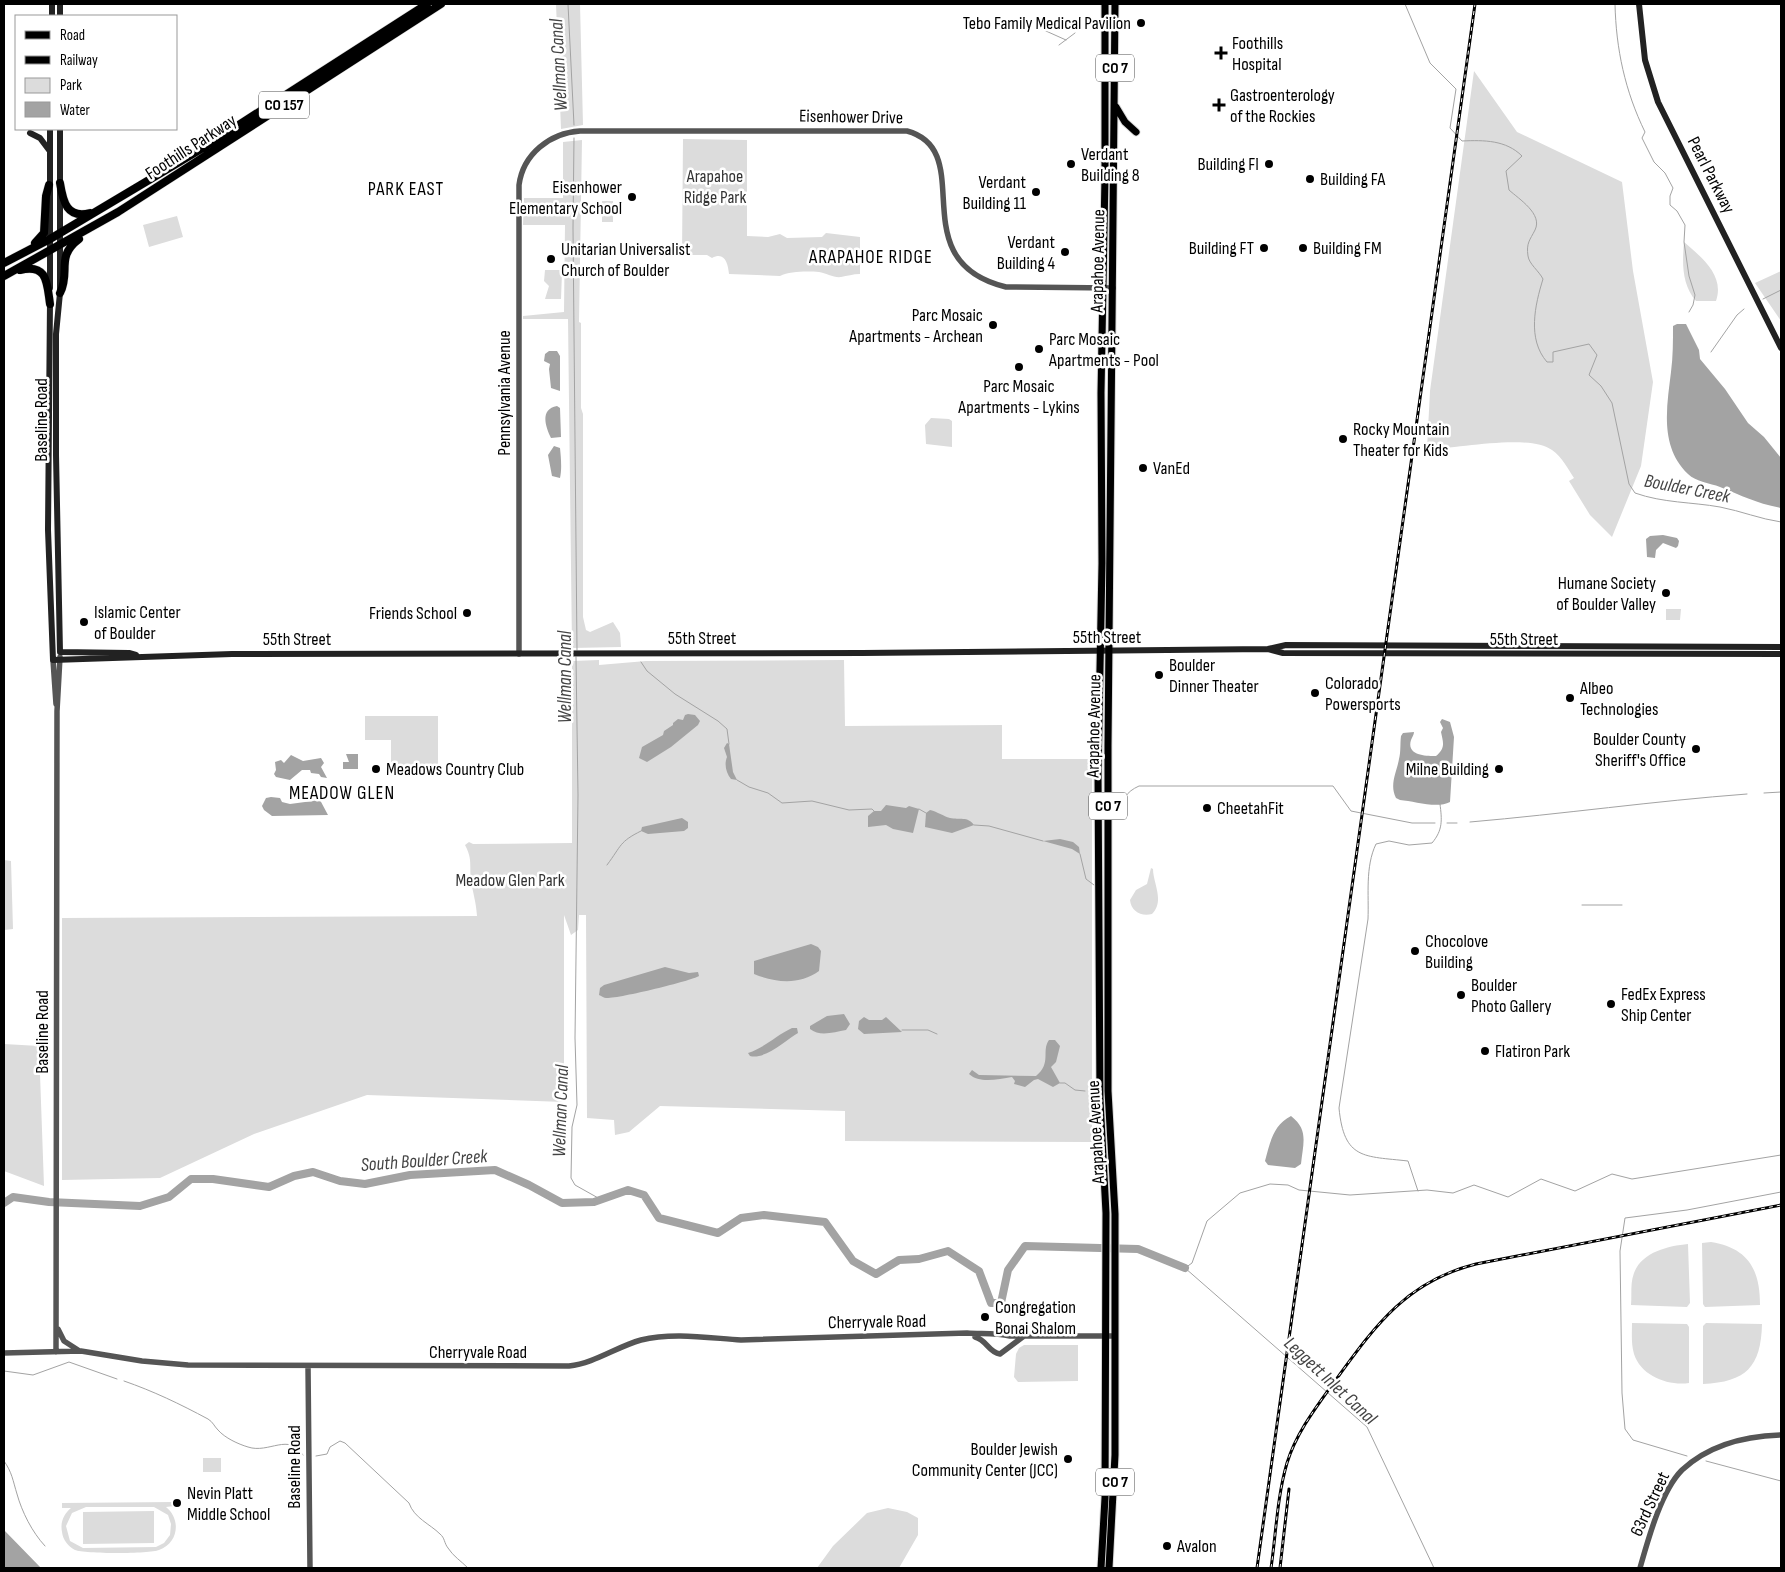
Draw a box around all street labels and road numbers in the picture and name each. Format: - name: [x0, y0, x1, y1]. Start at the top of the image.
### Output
- road number: CO 7: [1096, 54, 1134, 82]
- road number: CO 157: [259, 92, 309, 118]
- street label: Eisenhower Drive: [799, 106, 903, 128]
- street label: Foothills Parkway: [142, 110, 240, 184]
- street label: Pearl Parkway: [1683, 133, 1739, 217]
- street label: Arapahoe Avenue: [1087, 209, 1109, 314]
- street label: Pennsylvania Avenue: [494, 330, 515, 456]
- street label: Baseline Road: [31, 378, 52, 462]
- street label: 55th Street: [1073, 627, 1142, 648]
- street label: 55th Street: [668, 628, 737, 649]
- street label: 55th Street: [263, 629, 332, 650]
- street label: 55th Street: [1490, 629, 1559, 650]
- street label: Arapahoe Avenue: [1083, 674, 1105, 779]
- road number: CO 7: [1089, 792, 1127, 819]
- street label: Baseline Road: [32, 990, 53, 1074]
- street label: Arapahoe Avenue: [1083, 1080, 1109, 1185]
- street label: Cherryvale Road: [828, 1311, 926, 1333]
- street label: Cherryvale Road: [429, 1342, 527, 1363]
- street label: Baseline Road: [284, 1425, 305, 1509]
- road number: CO 7: [1096, 1468, 1134, 1495]
- street label: 63rd Street: [1626, 1468, 1674, 1540]

